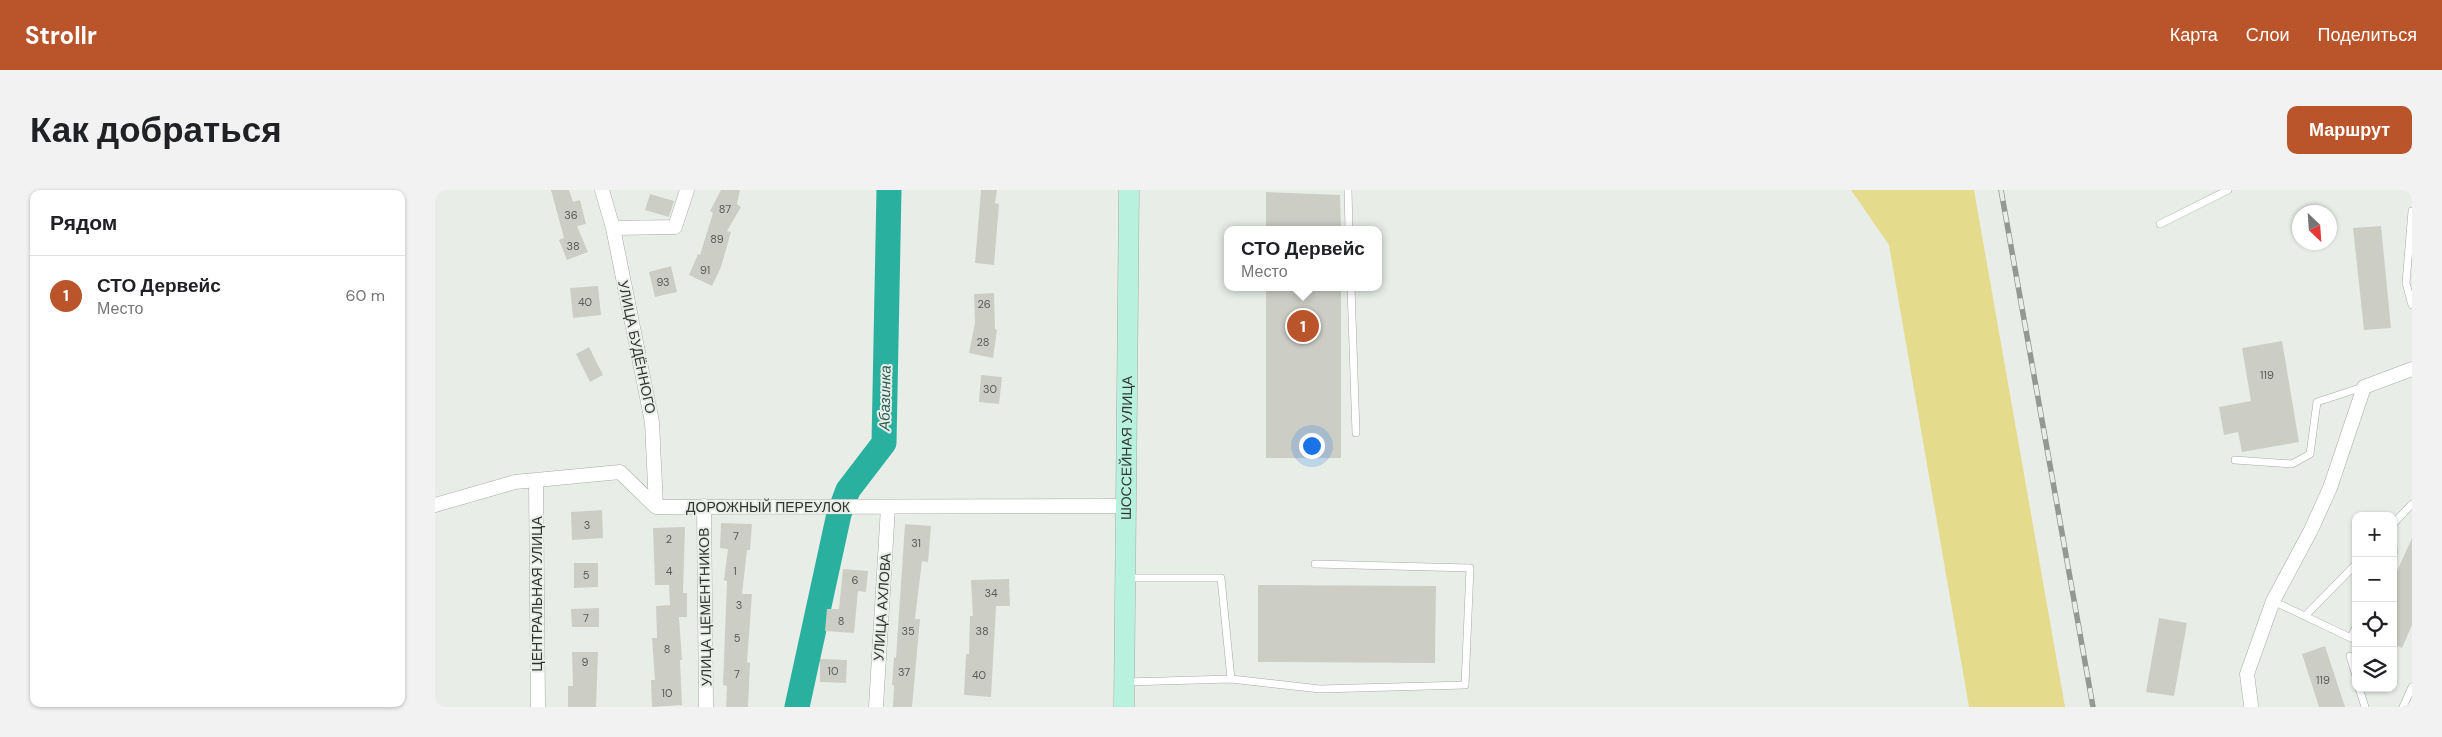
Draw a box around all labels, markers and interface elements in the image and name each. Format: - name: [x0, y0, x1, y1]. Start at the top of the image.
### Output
- text: Strollr: [25, 20, 97, 51]
- text: Карта: [2170, 23, 2218, 47]
- text: Слои: [2246, 23, 2290, 47]
- text: Поделиться: [2318, 23, 2417, 47]
- button: Маршрут: [2287, 106, 2412, 154]
- text: Как добраться: [30, 107, 282, 153]
- house number: 87: [719, 202, 731, 216]
- north arrow: [2292, 205, 2337, 250]
- house number: 36: [564, 208, 578, 222]
- text: Рядом: [50, 209, 117, 237]
- popup: [1224, 226, 1382, 291]
- house number: 89: [710, 232, 724, 246]
- text: СТО Дервейс: [1241, 236, 1365, 261]
- house number: 38: [566, 239, 580, 253]
- text: Место: [1241, 261, 1288, 282]
- house number: 91: [700, 263, 710, 277]
- text: СТО Дервейс: [97, 273, 221, 298]
- house number: 93: [656, 275, 670, 289]
- street label: УЛИЦА БУДЁННОГО: [614, 279, 660, 415]
- text: 1: [63, 285, 69, 306]
- text: 60 m: [345, 285, 385, 306]
- house number: 40: [578, 295, 592, 309]
- house number: 26: [977, 297, 991, 311]
- text: Место: [97, 298, 143, 319]
- pin: 1: [1287, 307, 1319, 345]
- house number: 28: [977, 335, 989, 349]
- water label: Абазинка: [874, 365, 896, 432]
- house number: 119: [2260, 368, 2274, 382]
- street label: ШОССЕЙНАЯ УЛИЦА: [1117, 375, 1136, 520]
- house number: 30: [983, 382, 997, 396]
- your location: [1299, 433, 1325, 459]
- street label: ДОРОЖНЫЙ ПЕРЕУЛОК: [686, 498, 851, 516]
- map controls: [2352, 512, 2397, 692]
- button: +: [2352, 512, 2397, 557]
- street label: ЦЕНТРАЛЬНАЯ УЛИЦА: [528, 516, 546, 672]
- house number: 3: [584, 518, 590, 532]
- street label: УЛИЦА ЦЕМЕНТНИКОВ: [695, 527, 715, 687]
- house number: 7: [733, 529, 739, 543]
- house number: 2: [666, 532, 672, 546]
- house number: 31: [911, 536, 921, 550]
- street label: УЛИЦА АХЛОВА: [869, 552, 895, 662]
- button: −: [2352, 557, 2397, 602]
- house number: 4: [666, 564, 673, 578]
- house number: 1: [733, 564, 737, 578]
- house number: 5: [583, 568, 590, 582]
- house number: 6: [852, 573, 859, 587]
- house number: 34: [984, 586, 998, 600]
- house number: 3: [736, 598, 742, 612]
- button: locate: [2352, 602, 2397, 647]
- house number: 7: [583, 611, 589, 625]
- house number: 8: [838, 614, 844, 628]
- house number: 35: [901, 624, 915, 638]
- house number: 38: [975, 624, 989, 638]
- house number: 5: [734, 631, 741, 645]
- house number: 8: [664, 642, 670, 656]
- button: layers: [2352, 647, 2397, 692]
- house number: 9: [582, 655, 589, 669]
- house number: 10: [828, 664, 838, 678]
- house number: 37: [898, 665, 910, 679]
- house number: 7: [734, 667, 740, 681]
- house number: 40: [972, 668, 986, 682]
- house number: 119: [2316, 673, 2330, 687]
- house number: 10: [662, 686, 672, 700]

